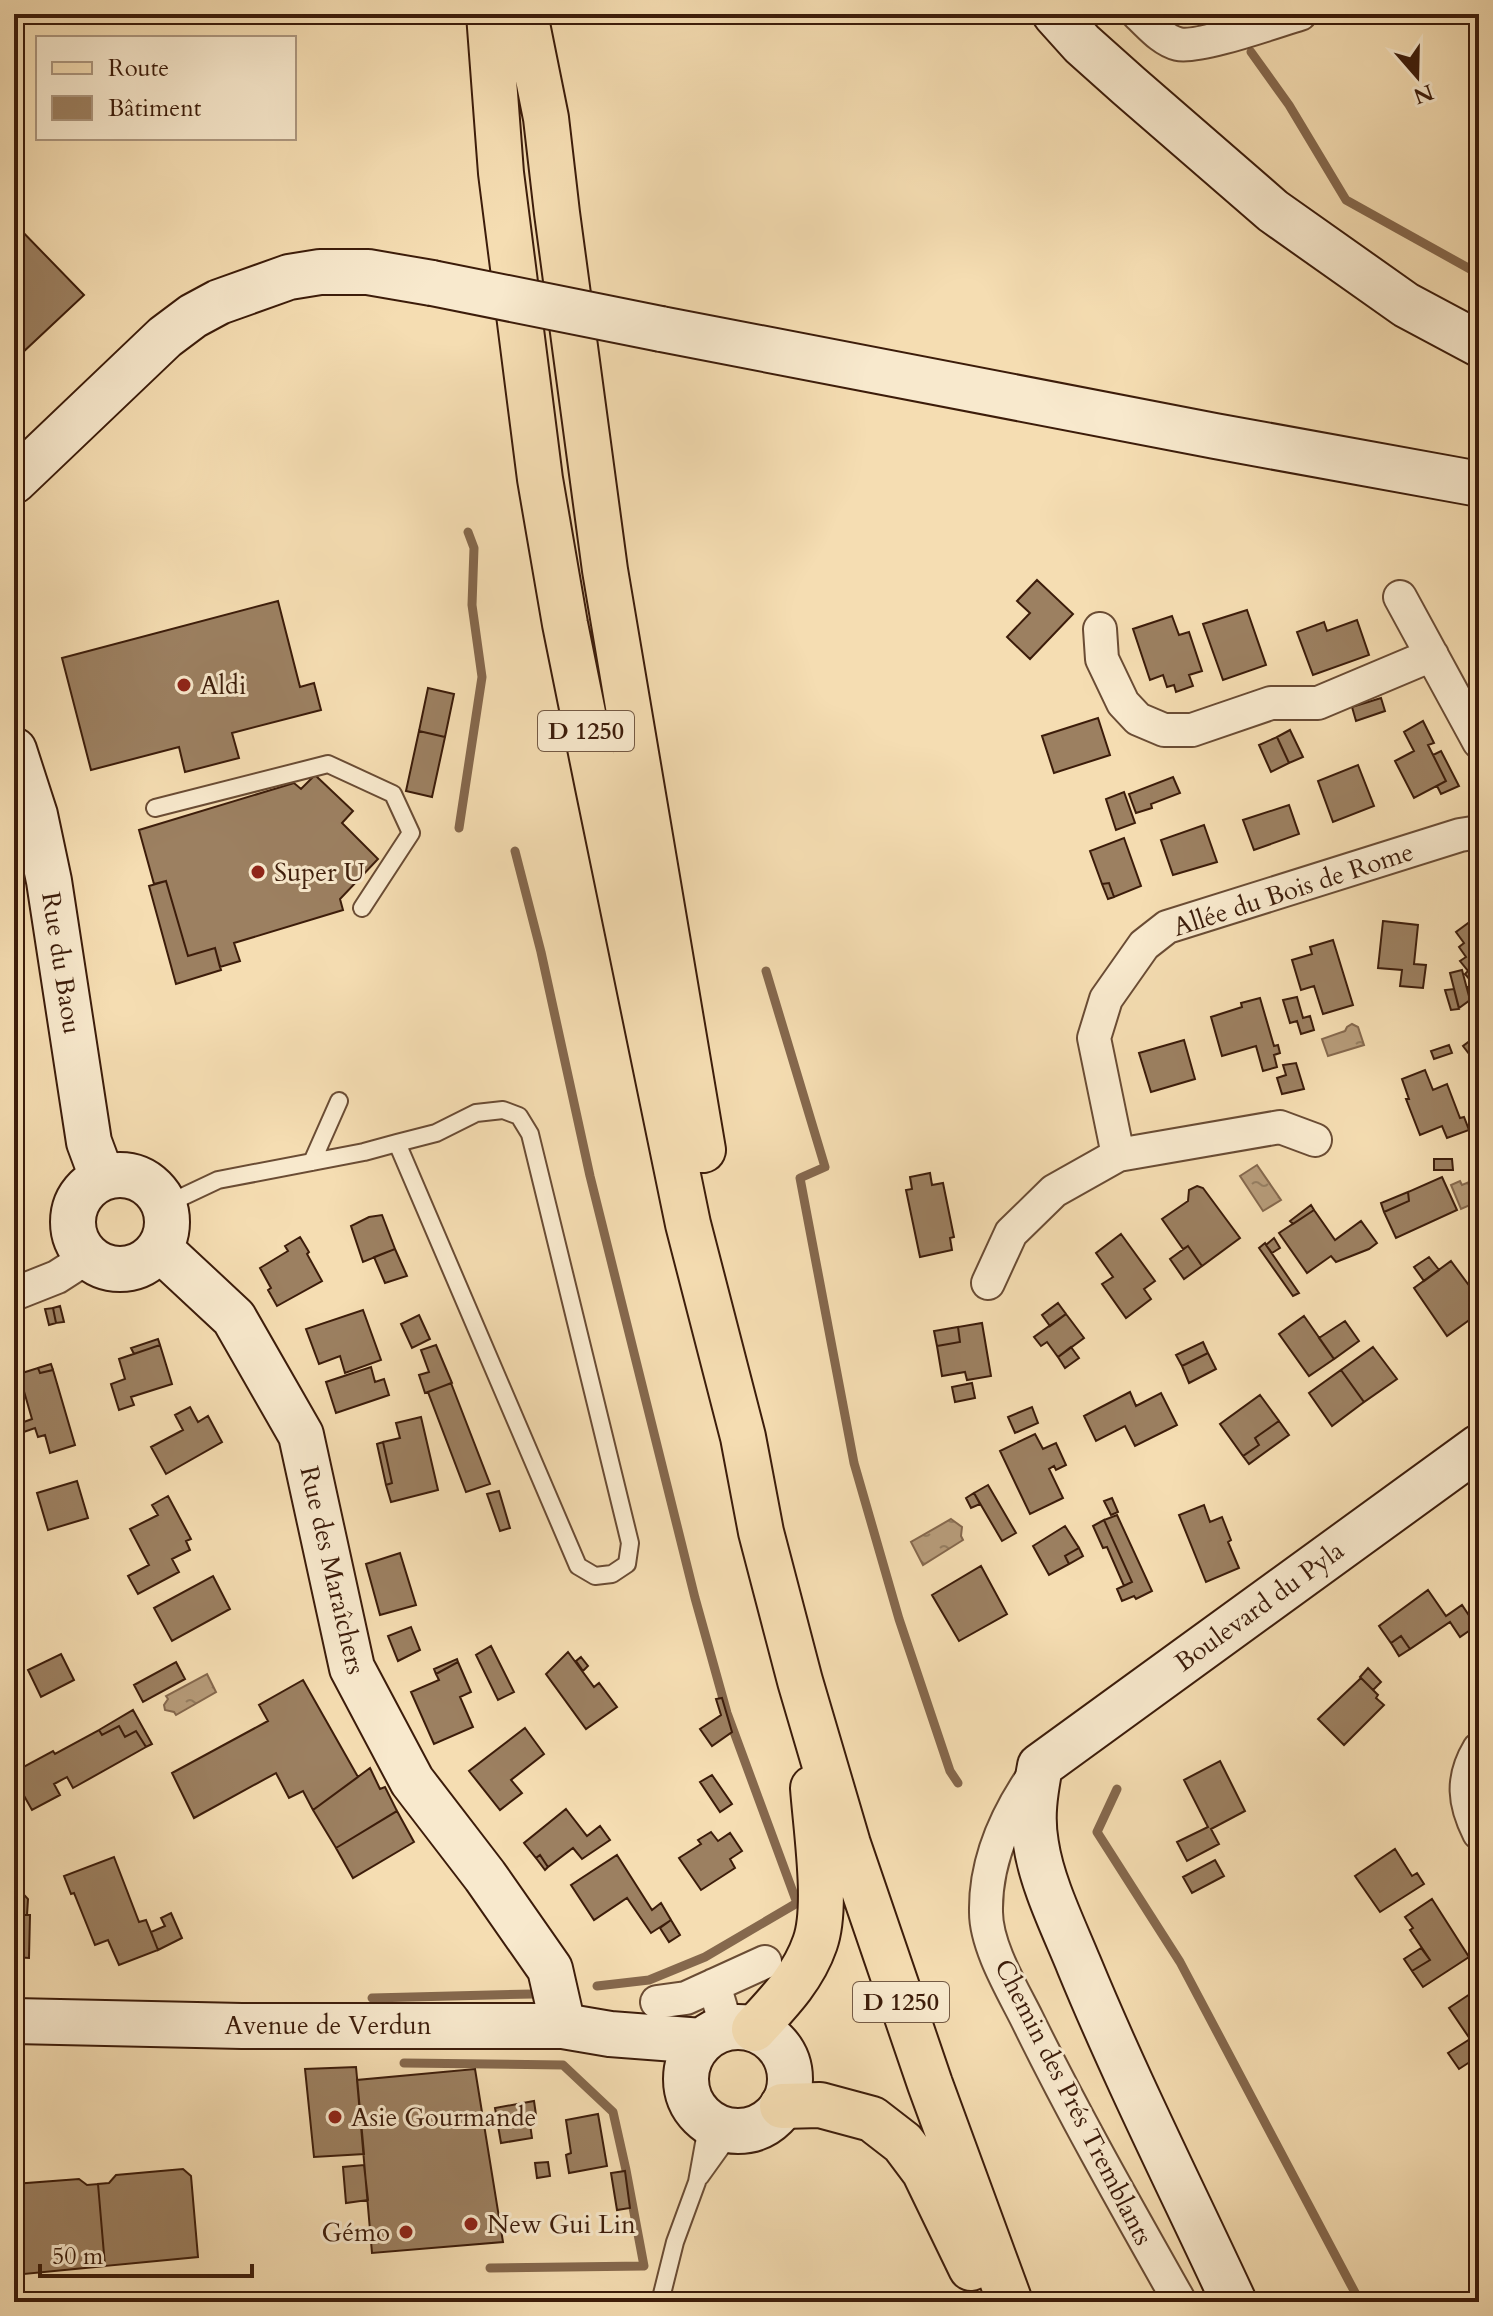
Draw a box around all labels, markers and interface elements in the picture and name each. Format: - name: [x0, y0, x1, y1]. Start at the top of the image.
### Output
- legend: [36, 36, 296, 140]
- north arrow: [1377, 36, 1457, 116]
- text: Route: [108, 52, 169, 85]
- text: N: [1409, 76, 1438, 111]
- text: Bâtiment: [108, 92, 202, 125]
- place label: Aldi: [200, 668, 246, 703]
- marker: Aldi: [175, 676, 193, 694]
- road number: D 1250: [538, 711, 634, 751]
- street label: Allée du Bois de Rome: [1169, 834, 1418, 945]
- place label: Super U: [274, 855, 365, 890]
- marker: Super U: [249, 863, 267, 881]
- street label: Rue du Baou: [33, 890, 90, 1037]
- street label: Rue des Maraîchers: [292, 1463, 373, 1678]
- street label: Boulevard du Pyla: [1168, 1533, 1351, 1680]
- street label: Chemin des Prés Tremblants: [986, 1953, 1161, 2251]
- road number: D 1250: [853, 1982, 949, 2022]
- street label: Avenue de Verdun: [224, 2008, 432, 2043]
- place label: Asie Gourmande: [351, 2100, 536, 2135]
- marker: Asie Gourmande: [326, 2108, 344, 2126]
- place label: New Gui Lin: [487, 2207, 636, 2242]
- place label: Gémo: [322, 2215, 390, 2250]
- marker: New Gui Lin: [462, 2215, 480, 2233]
- marker: Gémo: [397, 2223, 415, 2241]
- scale bar: [40, 2228, 252, 2278]
- text: 50 m: [52, 2240, 104, 2273]

